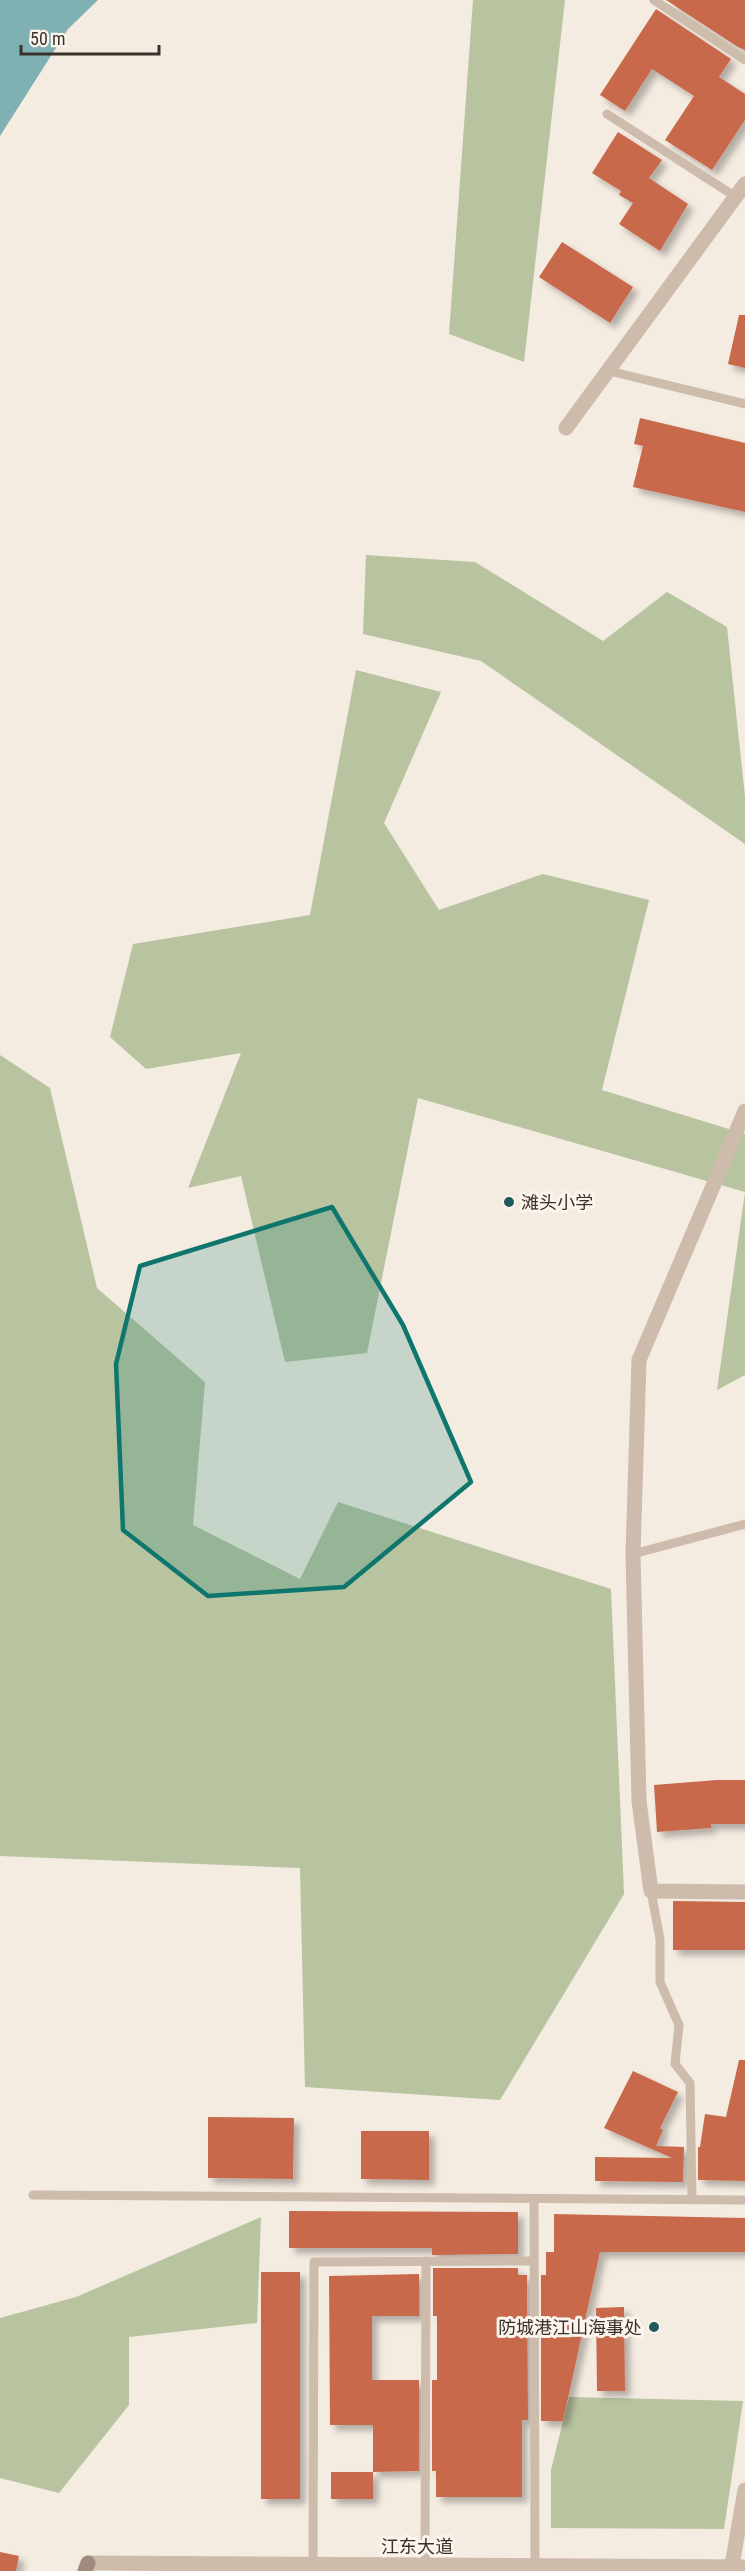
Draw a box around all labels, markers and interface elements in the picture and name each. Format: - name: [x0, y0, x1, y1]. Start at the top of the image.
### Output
- scale bar: [21, 18, 159, 56]
- text: 50 m: [30, 28, 65, 49]
- place label: 滩头小学: [521, 1192, 593, 1213]
- marker: 滩头小学: [502, 1195, 516, 1209]
- place label: 防城港江山海事处: [498, 2317, 642, 2338]
- marker: 防城港江山海事处: [647, 2320, 661, 2334]
- street label: 江东大道: [381, 2536, 453, 2557]

